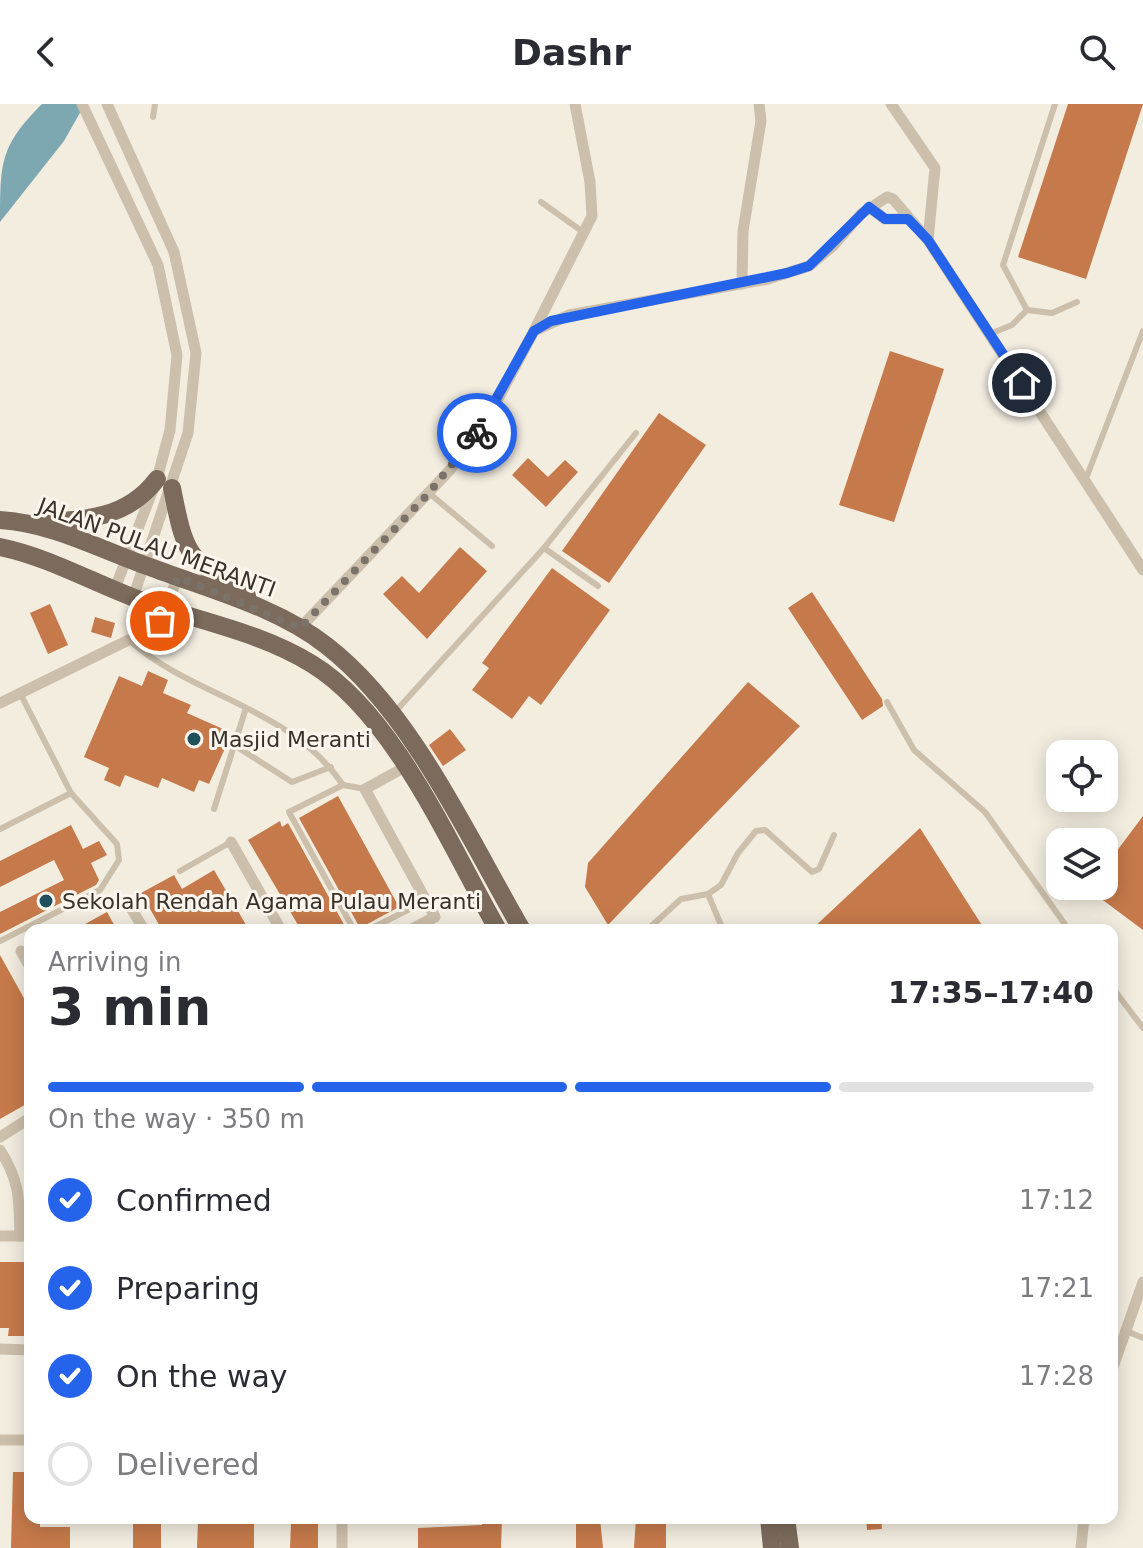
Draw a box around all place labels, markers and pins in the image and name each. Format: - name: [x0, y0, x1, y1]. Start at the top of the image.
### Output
- pin: [988, 349, 1056, 417]
- pin: [126, 587, 194, 655]
- place label: Masjid Meranti: [210, 727, 371, 752]
- marker: Masjid Meranti: [185, 730, 203, 748]
- place label: Sekolah Rendah Agama Pulau Meranti: [62, 889, 481, 914]
- marker: Sekolah Rendah Agama Pulau Meranti: [37, 892, 55, 910]

